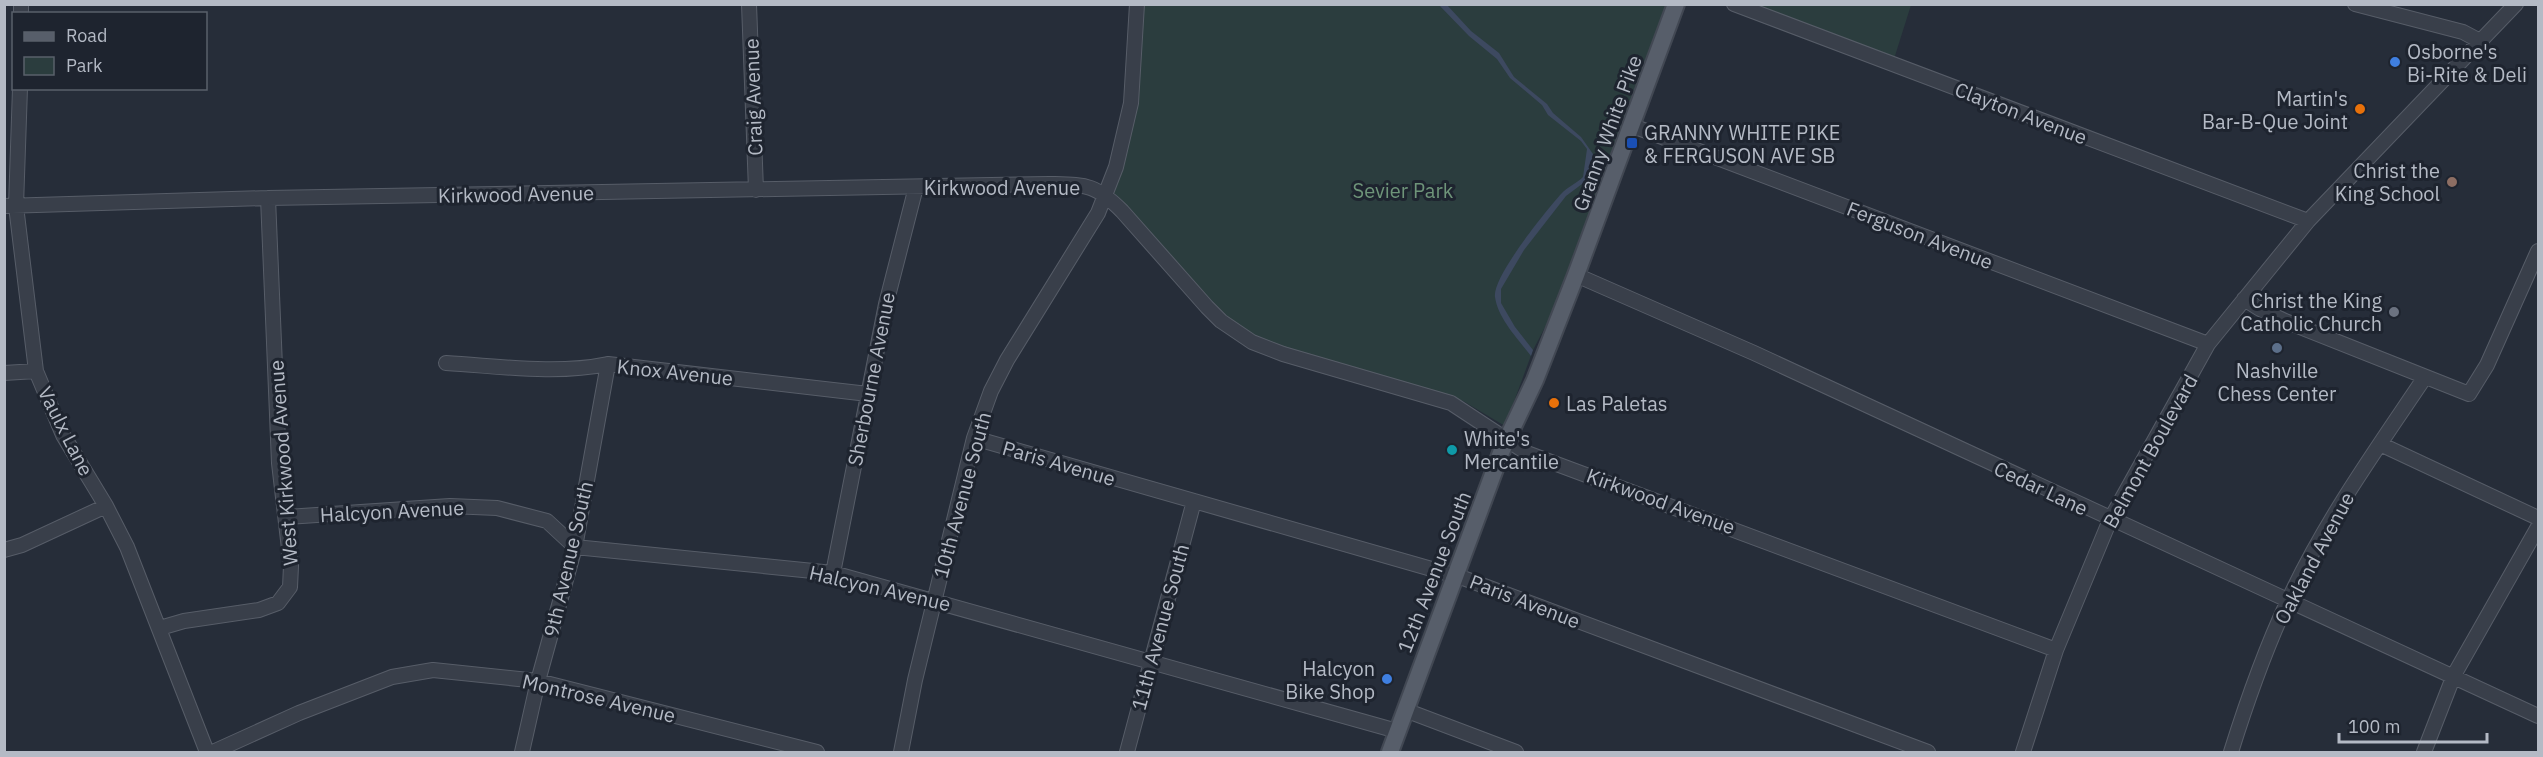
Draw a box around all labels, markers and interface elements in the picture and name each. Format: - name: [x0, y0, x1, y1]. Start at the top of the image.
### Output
- legend: [12, 12, 207, 90]
- text: Road: [66, 24, 107, 47]
- street label: Craig Avenue: [737, 38, 769, 156]
- place label: Osborne's Bi-Rite & Deli: [2407, 38, 2527, 88]
- street label: Granny White Pike: [1566, 51, 1648, 215]
- text: Park: [66, 54, 103, 77]
- marker: Osborne's Bi-Rite & Deli: [2388, 55, 2402, 69]
- street label: Clayton Avenue: [1951, 75, 2091, 151]
- place label: Martin's Bar-B-Que Joint: [2202, 85, 2348, 135]
- marker: Martin's Bar-B-Que Joint: [2353, 102, 2367, 116]
- place label: GRANNY WHITE PIKE & FERGUSON AVE SB: [1644, 119, 1840, 169]
- marker: GRANNY WHITE PIKE & FERGUSON AVE SB: [1625, 136, 1639, 150]
- place label: Christ the King School: [2335, 157, 2440, 207]
- street label: Kirkwood Avenue: [924, 174, 1080, 201]
- marker: Christ the King School: [2445, 175, 2459, 189]
- park label: Sevier Park: [1353, 177, 1454, 204]
- street label: Kirkwood Avenue: [438, 179, 594, 209]
- street label: Ferguson Avenue: [1843, 195, 1997, 275]
- place label: Christ the King Catholic Church: [2240, 287, 2382, 337]
- street label: Sherbourne Avenue: [841, 290, 901, 468]
- marker: Christ the King Catholic Church: [2387, 305, 2401, 319]
- marker: Nashville Chess Center: [2270, 341, 2284, 355]
- street label: Knox Avenue: [616, 352, 734, 392]
- place label: Nashville Chess Center: [2218, 357, 2336, 407]
- street label: West Kirkwood Avenue: [262, 359, 304, 567]
- street label: Belmont Boulevard: [2096, 369, 2204, 533]
- street label: Vaulx Lane: [32, 382, 100, 480]
- place label: Las Paletas: [1566, 390, 1668, 417]
- marker: Las Paletas: [1547, 396, 1561, 410]
- street label: 10th Avenue South: [927, 409, 997, 581]
- place label: White's Mercantile: [1464, 425, 1559, 475]
- street label: Paris Avenue: [999, 434, 1119, 492]
- marker: White's Mercantile: [1445, 443, 1459, 457]
- street label: Cedar Lane: [1990, 454, 2092, 522]
- street label: Kirkwood Avenue: [1583, 462, 1739, 540]
- street label: 9th Avenue South: [537, 478, 599, 640]
- street label: 12th Avenue South: [1391, 487, 1477, 657]
- street label: Oakland Avenue: [2268, 487, 2360, 629]
- street label: Halcyon Avenue: [319, 494, 465, 528]
- street label: 11th Avenue South: [1125, 541, 1195, 713]
- street label: Halcyon Avenue: [807, 559, 953, 617]
- street label: Paris Avenue: [1466, 568, 1584, 634]
- place label: Halcyon Bike Shop: [1285, 655, 1375, 705]
- street label: Montrose Avenue: [520, 667, 678, 729]
- marker: Halcyon Bike Shop: [1380, 672, 1394, 686]
- scale bar: [2339, 706, 2488, 744]
- text: 100 m: [2348, 715, 2400, 738]

